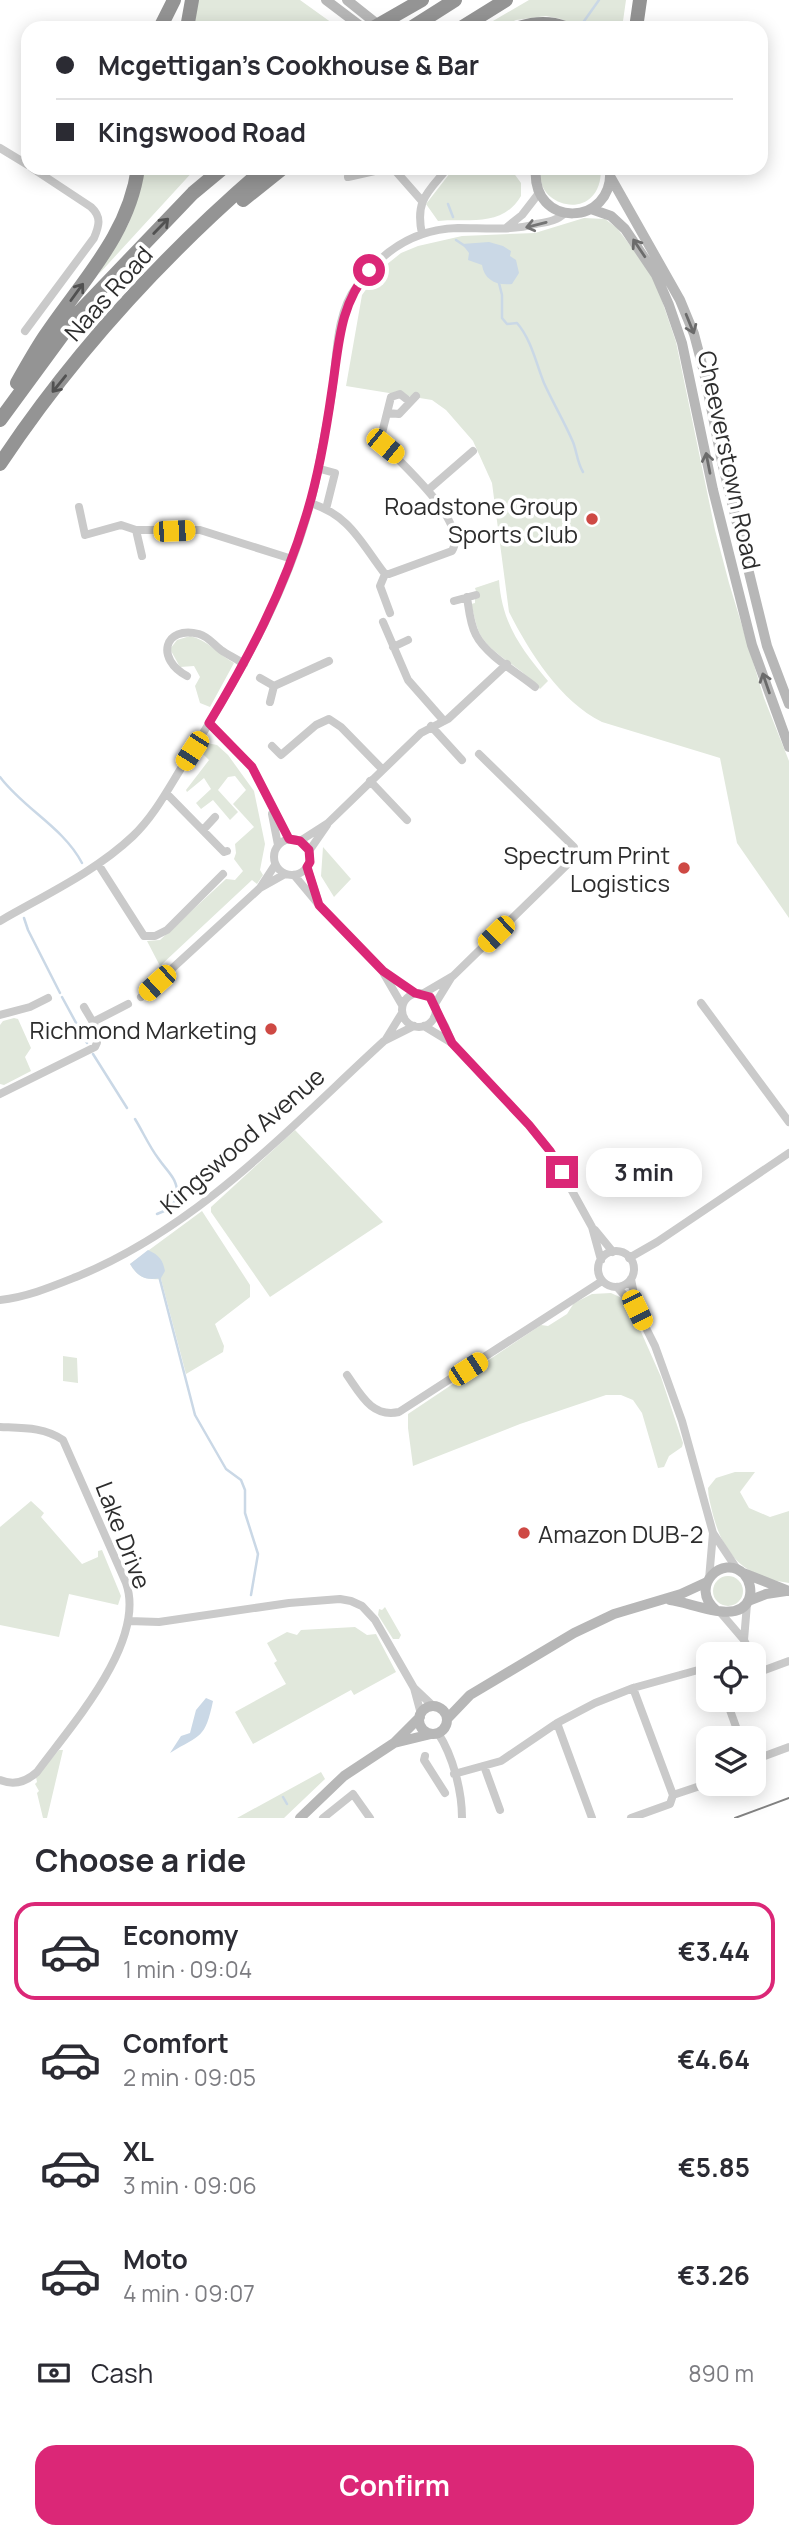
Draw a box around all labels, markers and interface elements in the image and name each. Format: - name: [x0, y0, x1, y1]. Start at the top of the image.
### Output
- text: Mcgettigan's Cookhouse & Bar: [98, 47, 479, 83]
- text: Kingswood Road: [98, 114, 306, 150]
- one-way arrow: [152, 218, 169, 235]
- one-way arrow: [525, 219, 548, 232]
- street label: Naas Road: [56, 238, 160, 348]
- one-way arrow: [632, 239, 646, 259]
- route start: [353, 254, 385, 286]
- one-way arrow: [70, 283, 85, 302]
- one-way arrow: [684, 312, 697, 334]
- street label: Cheeverstown Road: [691, 348, 769, 572]
- one-way arrow: [51, 374, 66, 392]
- car: [363, 425, 408, 467]
- one-way arrow: [700, 452, 714, 475]
- place label: Roadstone Group Sports Club: [384, 489, 578, 550]
- marker: Roadstone Group Sports Club: [584, 511, 600, 527]
- car: [153, 520, 196, 542]
- one-way arrow: [759, 673, 771, 695]
- car: [172, 728, 213, 774]
- place label: Spectrum Print Logistics: [503, 838, 670, 899]
- marker: Spectrum Print Logistics: [676, 860, 692, 876]
- car: [474, 912, 519, 956]
- car: [135, 961, 180, 1005]
- place label: Richmond Marketing: [30, 1013, 257, 1046]
- marker: Richmond Marketing: [263, 1021, 279, 1037]
- street label: Kingswood Avenue: [153, 1059, 331, 1221]
- callout: 3 min: [586, 1148, 702, 1196]
- route end: [546, 1156, 578, 1188]
- text: 3 min: [614, 1156, 674, 1188]
- car: [619, 1287, 656, 1333]
- car: [445, 1349, 492, 1389]
- street label: Lake Drive: [88, 1477, 160, 1593]
- place label: Amazon DUB-2: [538, 1517, 703, 1550]
- marker: Amazon DUB-2: [516, 1525, 532, 1541]
- map controls: [696, 1642, 766, 1796]
- button: locate: [696, 1642, 766, 1712]
- button: layers: [696, 1726, 766, 1796]
- text: Choose a ride: [35, 1838, 246, 1882]
- text: Economy: [123, 1917, 238, 1953]
- icon: car: [39, 1920, 102, 1983]
- text: €3.44: [678, 1933, 750, 1969]
- text: 1 min · 09:04: [123, 1953, 252, 1985]
- text: Comfort: [123, 2025, 229, 2061]
- icon: car: [39, 2028, 102, 2091]
- text: €4.64: [678, 2041, 750, 2077]
- text: 2 min · 09:05: [123, 2061, 256, 2093]
- text: XL: [123, 2133, 154, 2169]
- icon: car: [39, 2136, 102, 2199]
- text: €5.85: [678, 2149, 750, 2185]
- text: 3 min · 09:06: [123, 2169, 257, 2201]
- text: Moto: [123, 2241, 188, 2277]
- icon: car: [39, 2244, 102, 2307]
- text: €3.26: [678, 2257, 750, 2293]
- text: 4 min · 09:07: [123, 2277, 255, 2309]
- icon: cash: [35, 2354, 73, 2392]
- text: Cash: [91, 2355, 153, 2391]
- text: 890 m: [688, 2357, 754, 2389]
- button: Confirm: [35, 2445, 754, 2525]

